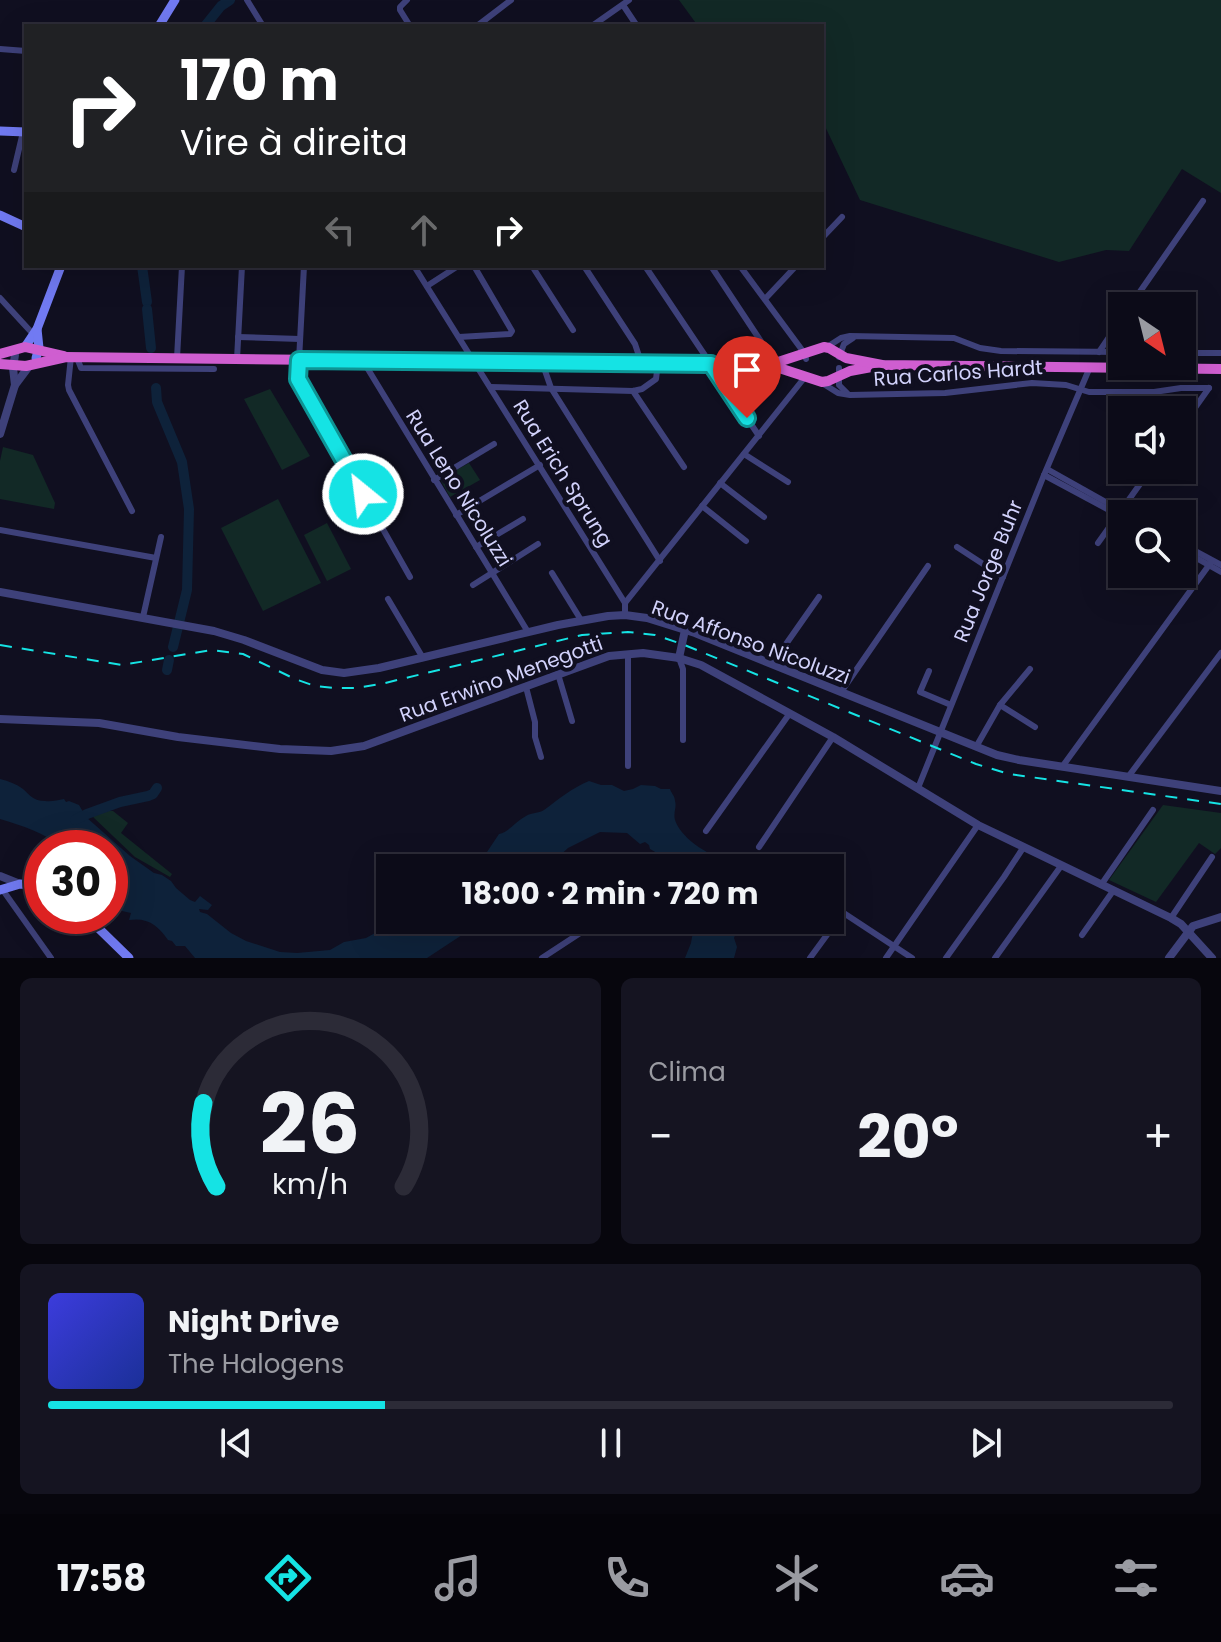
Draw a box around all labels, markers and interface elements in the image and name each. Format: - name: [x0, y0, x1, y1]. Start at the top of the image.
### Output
- text: 170 m: [180, 41, 339, 120]
- icon: right: [48, 56, 152, 160]
- text: Vire à direita: [180, 117, 408, 168]
- icon: left: [318, 208, 362, 252]
- icon: ahead: [402, 208, 446, 252]
- icon: right: [486, 208, 530, 252]
- north arrow: [1108, 292, 1196, 380]
- map controls: [1108, 292, 1196, 588]
- pin: [713, 336, 781, 418]
- icon: arrive: [725, 348, 769, 392]
- street label: Rua Carlos Hardt: [873, 353, 1043, 393]
- street label: Rua Erich Sprung: [506, 394, 620, 552]
- button: sound: [1108, 396, 1196, 484]
- street label: Rua Leno Nicoluzzi: [399, 404, 519, 572]
- position arrow: [321, 452, 405, 536]
- street label: Rua Jorge Buhr: [947, 496, 1029, 646]
- button: search: [1108, 500, 1196, 588]
- street label: Rua Affonso Nicoluzzi: [648, 593, 854, 691]
- street label: Rua Erwino Menegotti: [395, 629, 607, 729]
- speed limit sign: 30: [24, 830, 128, 934]
- text: 18:00 · 2 min · 720 m: [462, 872, 758, 915]
- text: Clima: [649, 1054, 726, 1090]
- text: 26: [260, 1066, 361, 1182]
- text: 20°: [857, 1095, 958, 1179]
- text: −: [649, 1106, 673, 1167]
- text: +: [1143, 1106, 1173, 1167]
- text: km/h: [272, 1164, 348, 1204]
- text: Night Drive: [168, 1300, 339, 1343]
- text: The Halogens: [168, 1346, 344, 1382]
- icon: previous: [214, 1421, 258, 1465]
- icon: pause: [589, 1421, 633, 1465]
- icon: next: [964, 1421, 1008, 1465]
- icon: directions: [260, 1550, 316, 1606]
- icon: music: [430, 1550, 486, 1606]
- icon: phone: [599, 1550, 655, 1606]
- icon: climate: [769, 1550, 825, 1606]
- icon: car: [939, 1550, 995, 1606]
- icon: filters: [1108, 1550, 1164, 1606]
- text: 17:58: [57, 1553, 147, 1604]

